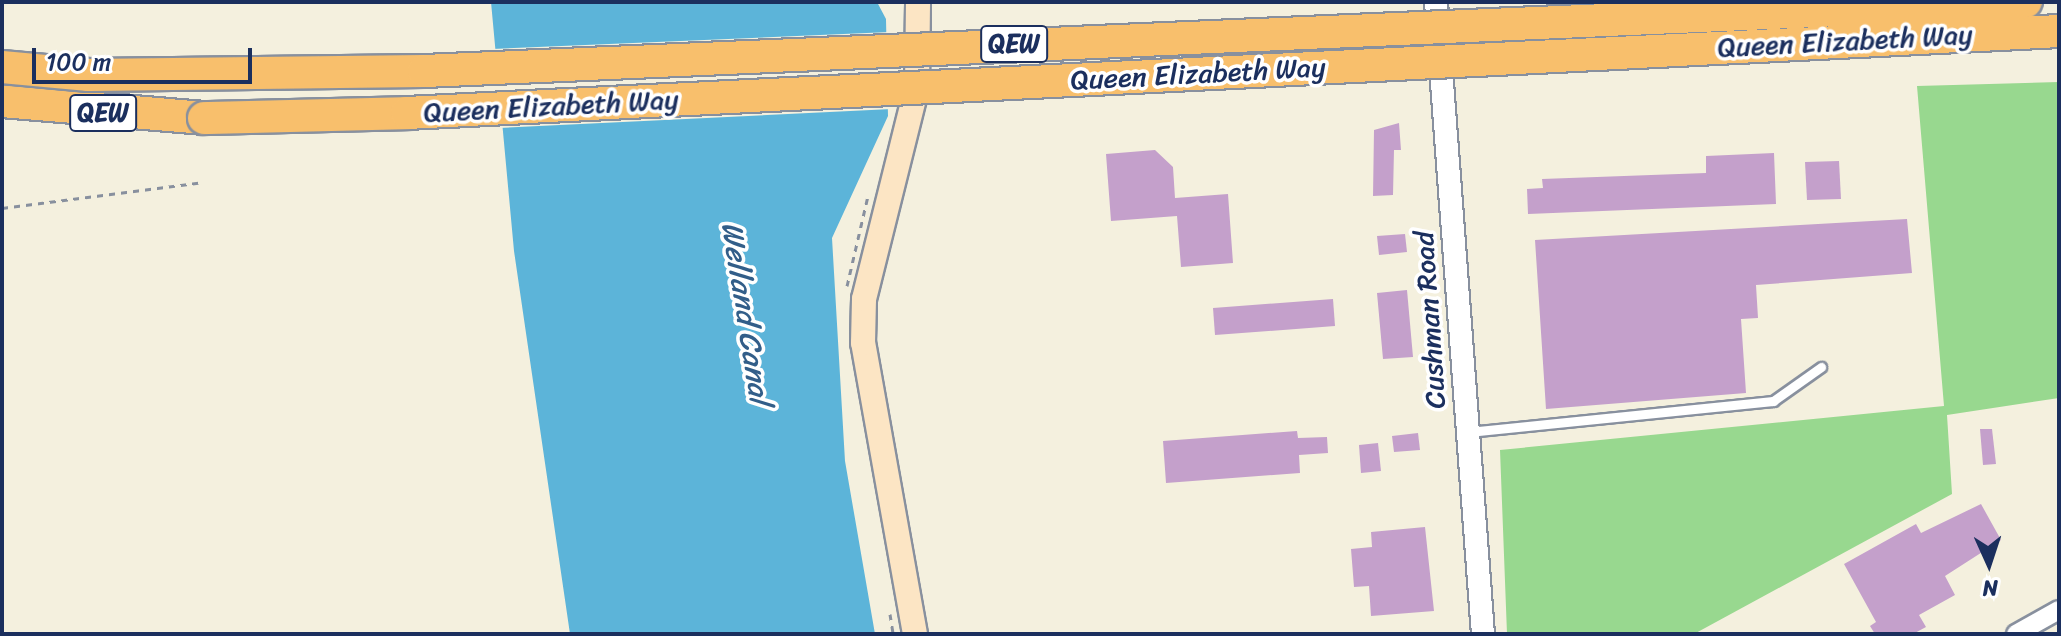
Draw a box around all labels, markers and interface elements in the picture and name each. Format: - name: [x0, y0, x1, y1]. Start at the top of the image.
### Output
- street label: Queen Elizabeth Way: [1717, 18, 1973, 64]
- road number: QEW: [980, 22, 1048, 66]
- scale bar: [36, 32, 256, 82]
- text: 100 m: [46, 41, 111, 83]
- street label: Queen Elizabeth Way: [1070, 51, 1326, 97]
- street label: Queen Elizabeth Way: [423, 83, 679, 129]
- road number: QEW: [69, 91, 137, 135]
- water label: Welland Canal: [714, 219, 778, 407]
- street label: Cushman Road: [1407, 230, 1453, 410]
- north arrow: [1949, 524, 2029, 604]
- text: N: [1982, 569, 1999, 608]

